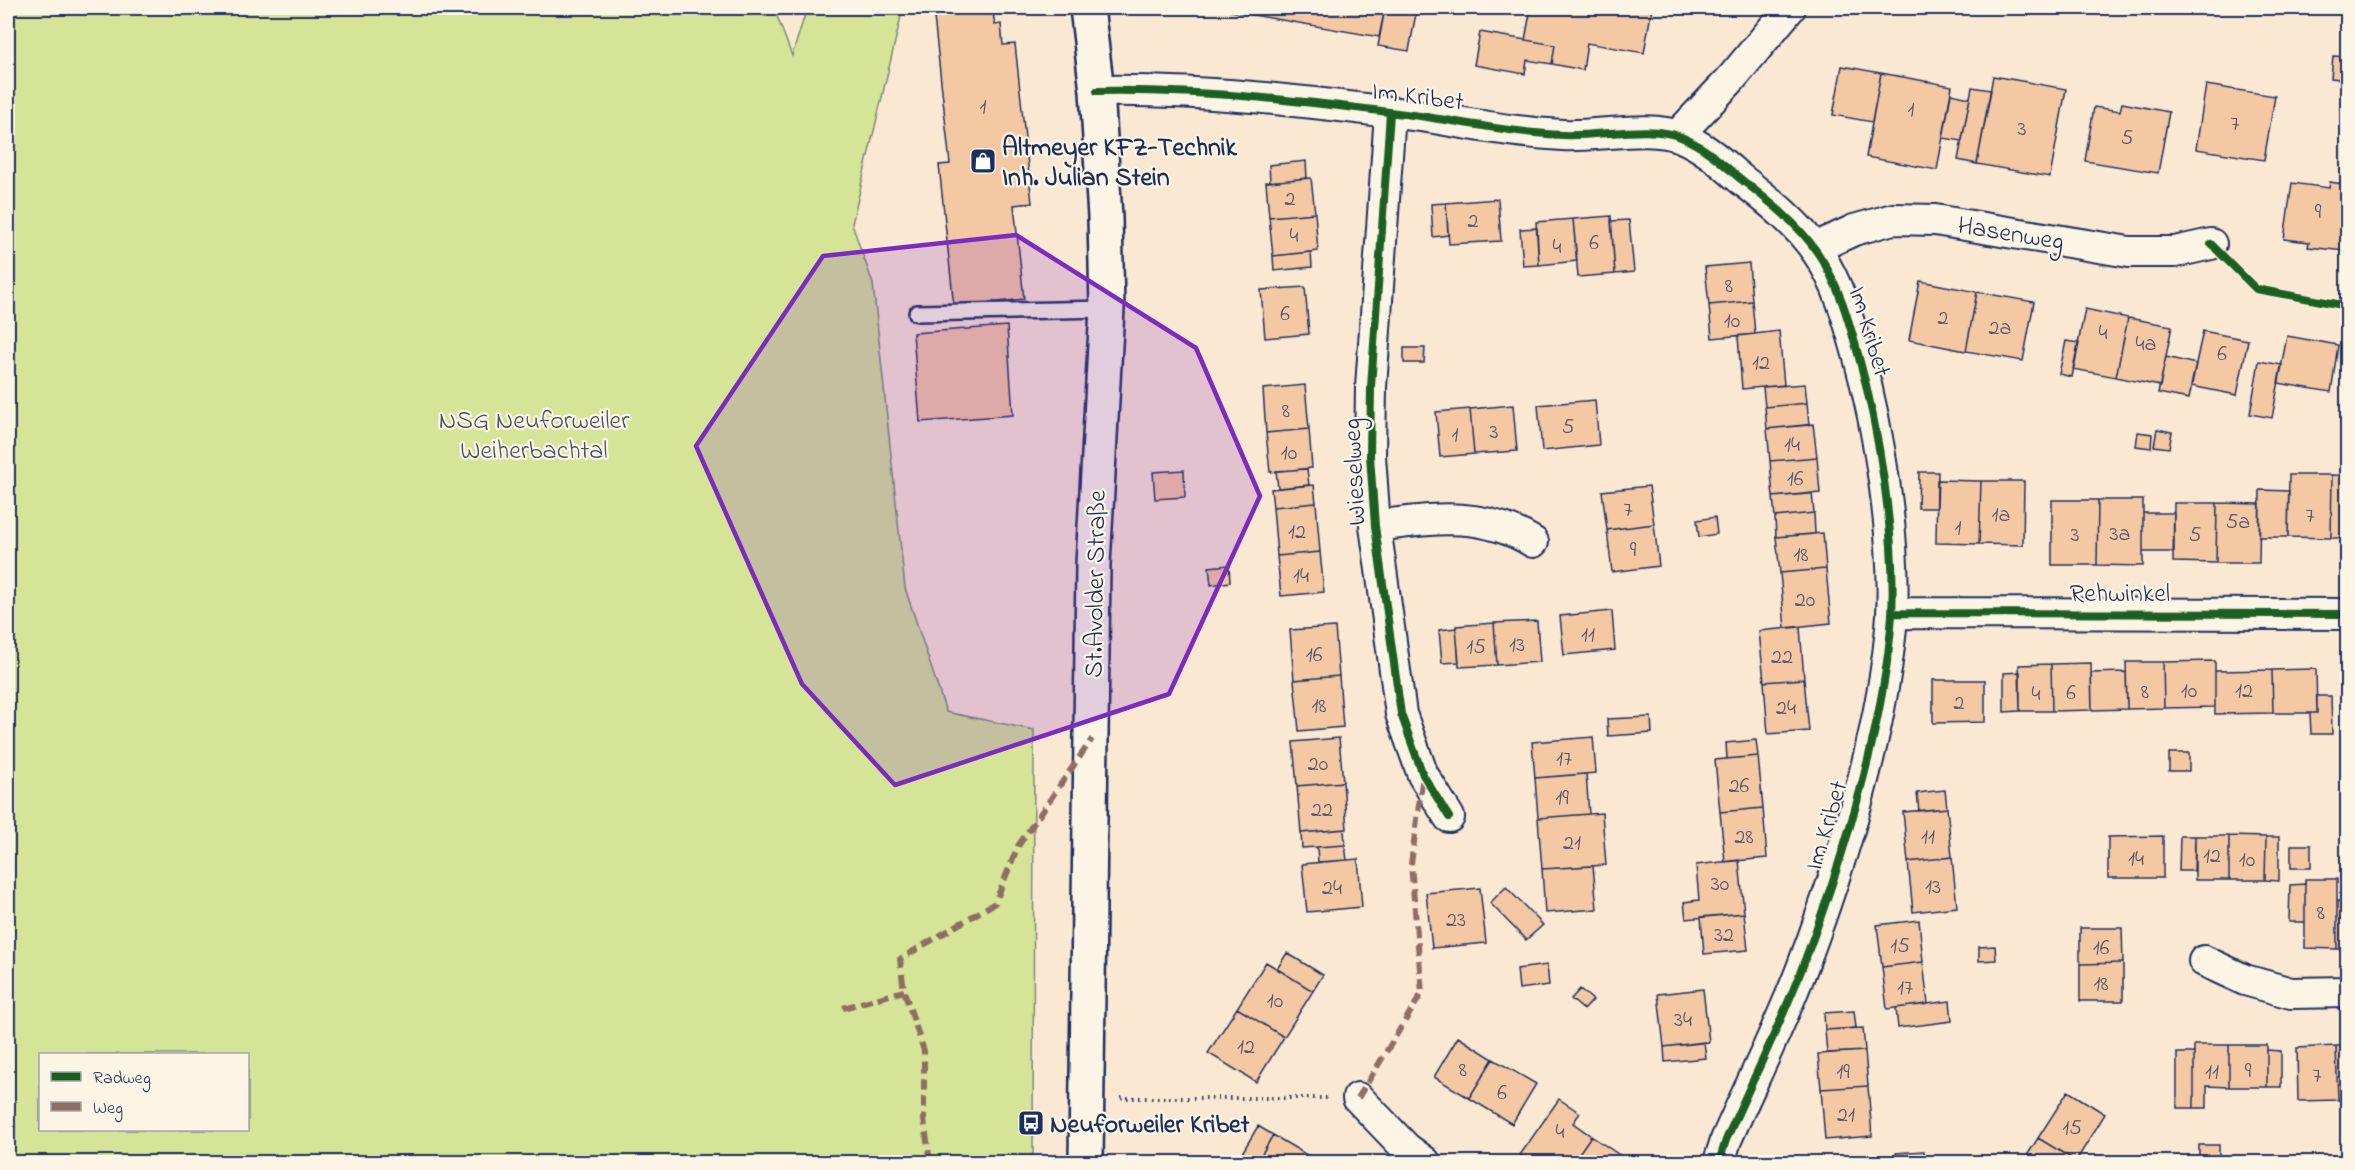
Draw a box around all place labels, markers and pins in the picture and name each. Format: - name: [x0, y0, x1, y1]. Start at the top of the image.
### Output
- place label: Altmeyer KFZ-Technik Inh. Julian Stein: [1002, 130, 1238, 198]
- shop icon: Altmeyer KFZ-Technik Inh. Julian Stein: [968, 146, 998, 176]
- place label: Neuforweiler Kribet: [1050, 1107, 1250, 1145]
- bus stop icon: Neuforweiler Kribet: [1016, 1108, 1046, 1138]

